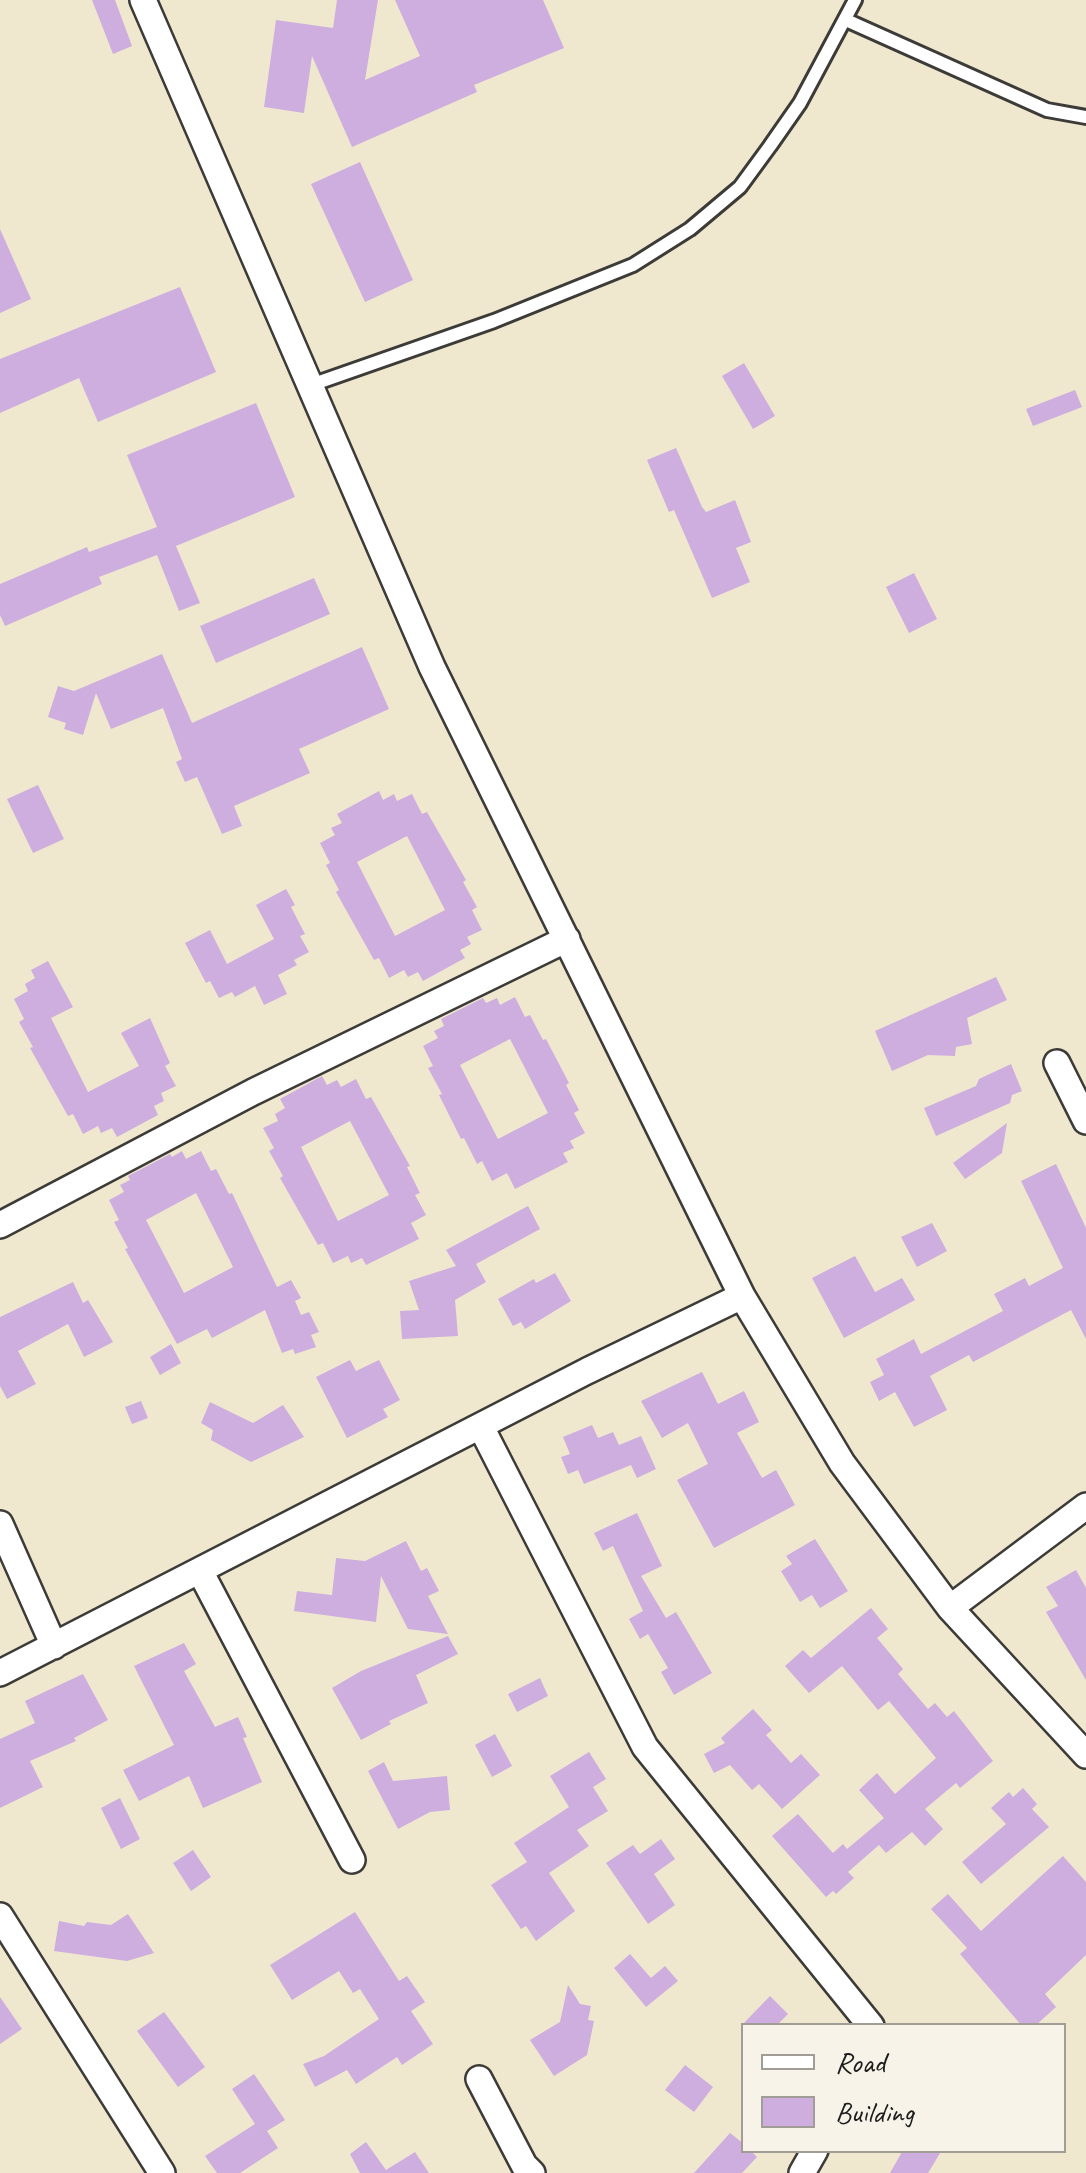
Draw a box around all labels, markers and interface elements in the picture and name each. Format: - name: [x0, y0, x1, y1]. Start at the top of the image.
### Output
- legend: [741, 2023, 1066, 2153]
- text: Road: [835, 2043, 885, 2081]
- text: Building: [835, 2093, 914, 2131]

